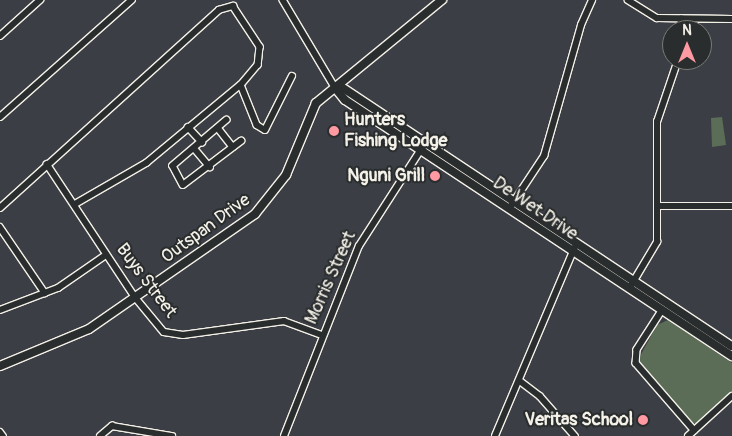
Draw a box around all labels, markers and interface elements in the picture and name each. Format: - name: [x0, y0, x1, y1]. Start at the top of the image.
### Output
- north arrow: [662, 20, 712, 70]
- text: N: [682, 22, 692, 39]
- place label: Hunters Fishing Lodge: [344, 110, 447, 152]
- marker: Hunters Fishing Lodge: [328, 125, 340, 137]
- place label: Nguni Grill: [347, 165, 425, 187]
- marker: Nguni Grill: [429, 170, 441, 182]
- street label: De Wet Drive: [488, 173, 582, 245]
- street label: Outspan Drive: [157, 190, 255, 268]
- street label: Morris Street: [301, 228, 361, 328]
- street label: Buys Street: [111, 239, 181, 323]
- place label: Veritas School: [524, 409, 633, 431]
- marker: Veritas School: [637, 414, 649, 426]

